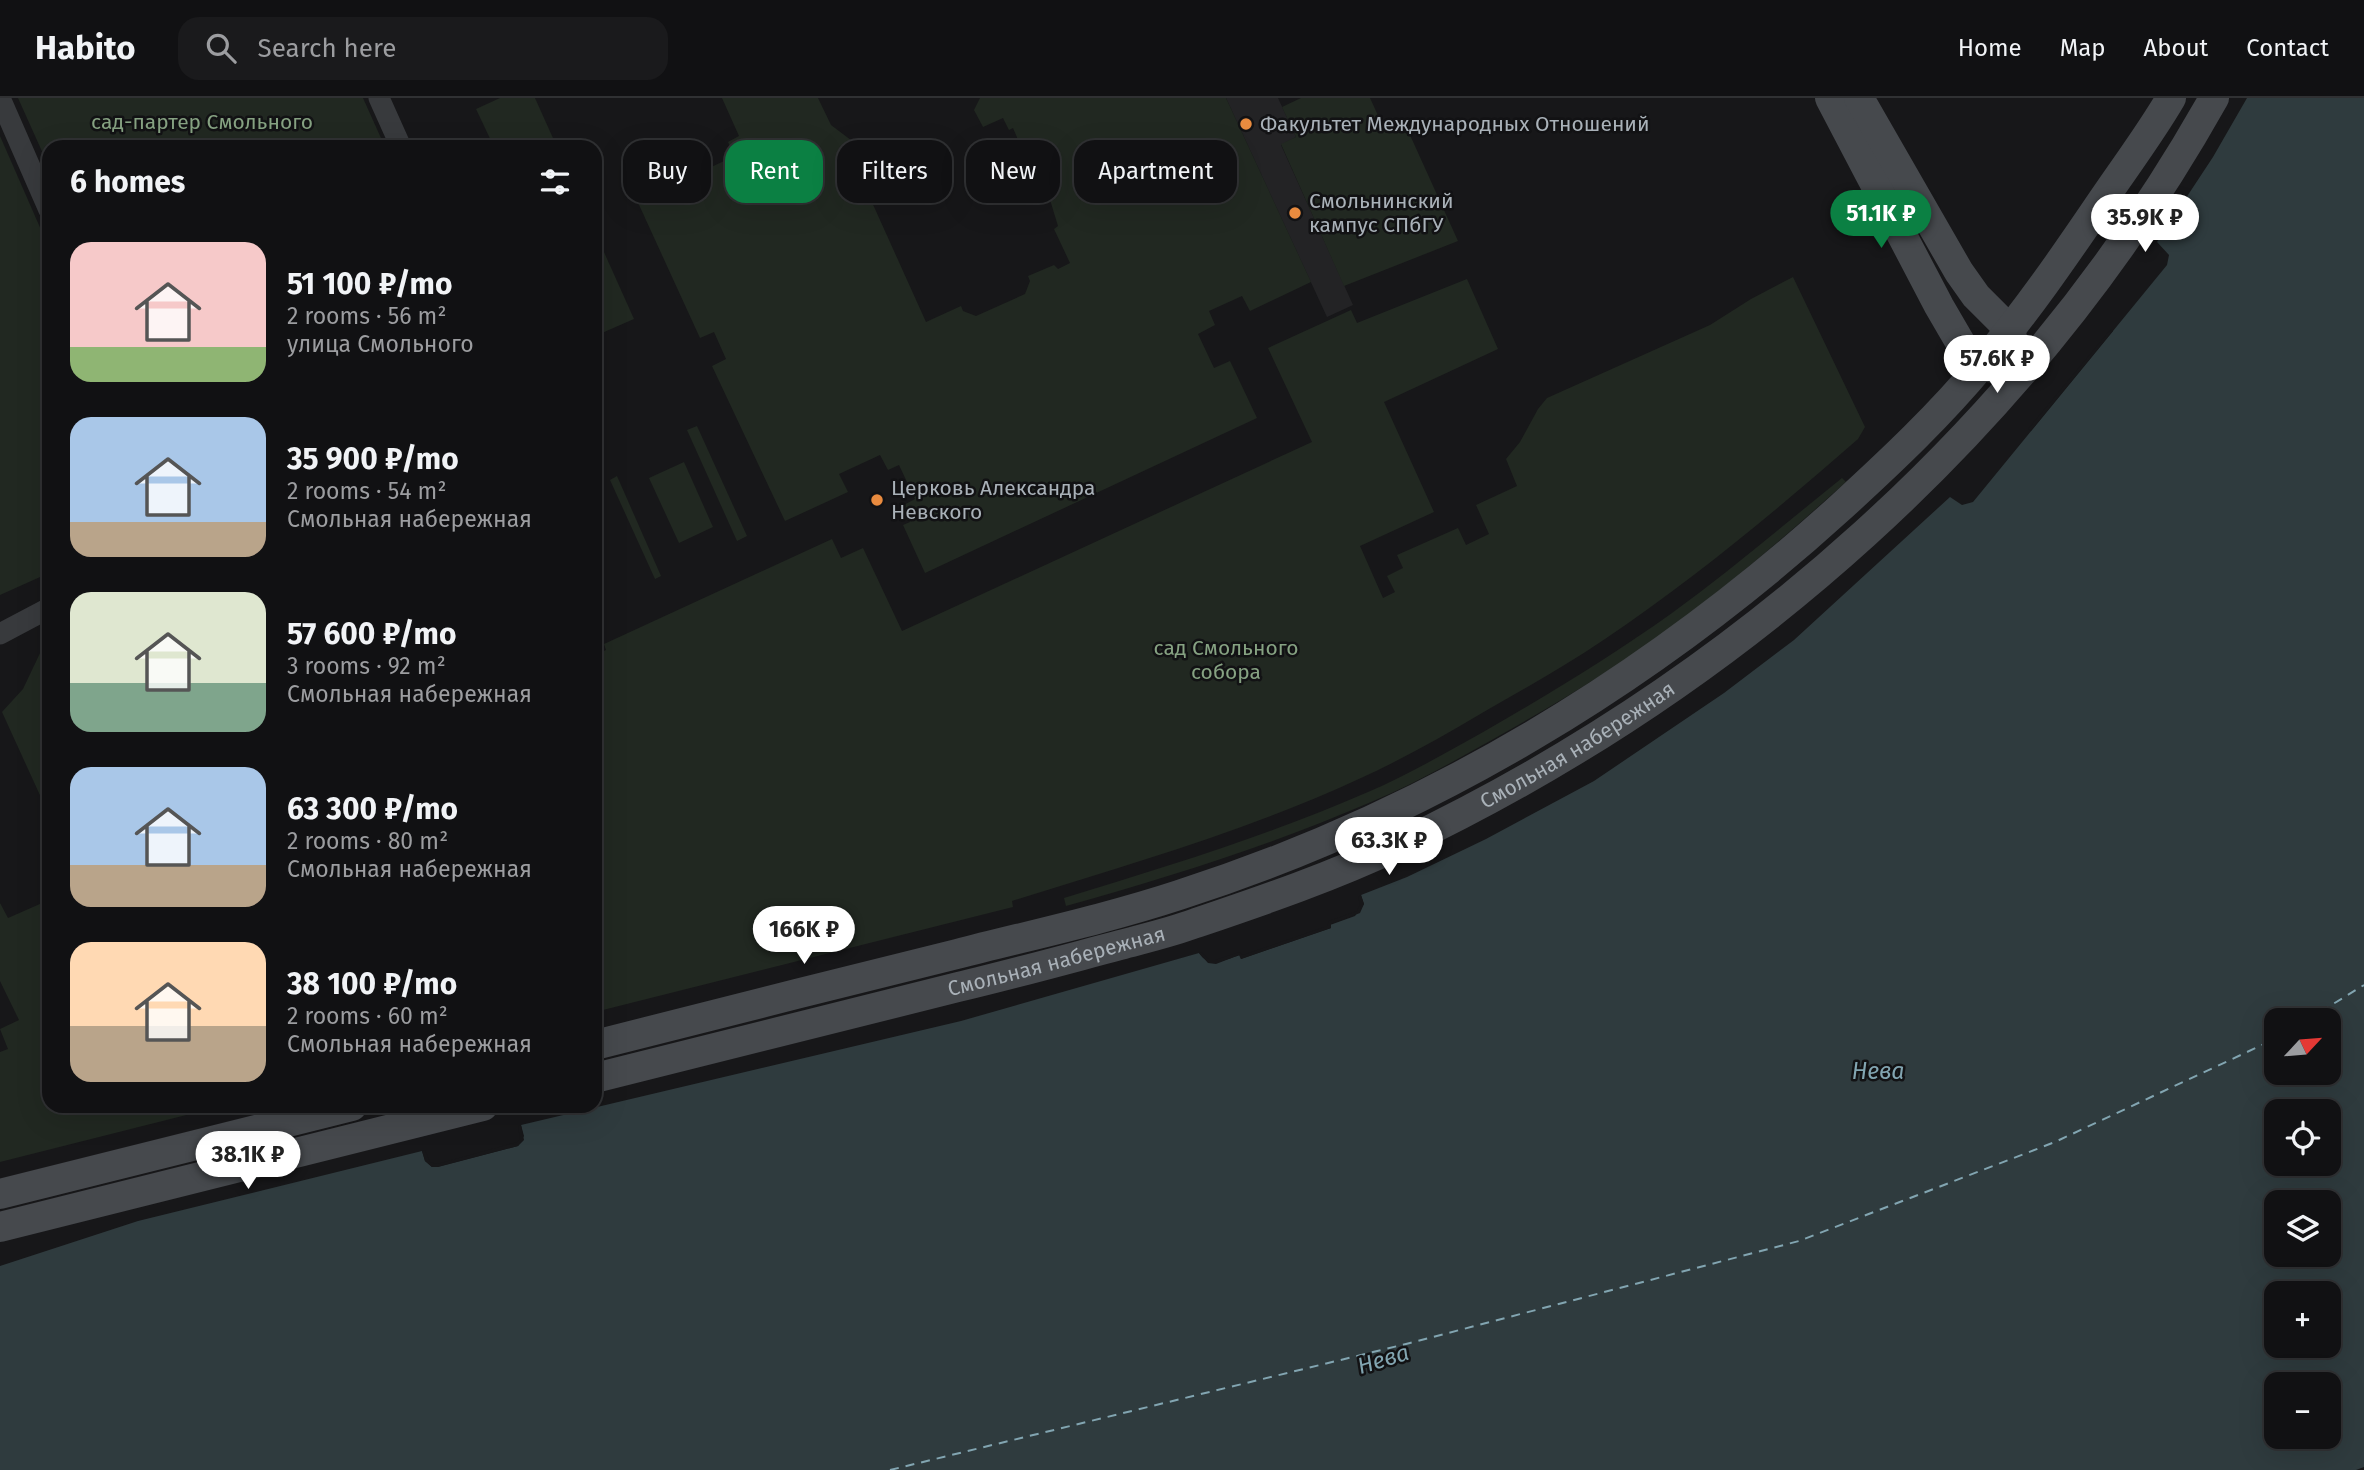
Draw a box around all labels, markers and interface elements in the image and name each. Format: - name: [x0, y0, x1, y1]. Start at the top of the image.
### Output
- search box: [178, 17, 668, 80]
- text: Habito: [35, 28, 136, 68]
- icon: search: [202, 29, 240, 67]
- text: Search here: [258, 33, 396, 64]
- text: Home: [1958, 34, 2022, 62]
- text: Map: [2060, 34, 2106, 62]
- text: About: [2144, 34, 2208, 62]
- text: Contact: [2246, 34, 2329, 62]
- park label: сад-партер Смольного: [91, 109, 313, 135]
- place label: Факультет Международных Отношений: [1260, 111, 1650, 137]
- marker: Факультет Международных Отношений: [1238, 116, 1254, 132]
- chip: Buy: [623, 140, 711, 203]
- chip: Rent: [725, 140, 823, 203]
- chip: Filters: [837, 140, 952, 203]
- chip: New: [966, 140, 1060, 203]
- chip: Apartment: [1074, 140, 1237, 203]
- icon: filters: [536, 163, 574, 201]
- text: 6 homes: [70, 164, 185, 200]
- place label: Смольнинский кампус СПбГУ: [1309, 188, 1453, 238]
- pin: 51.1K ₽: [1816, 190, 1946, 250]
- pin: 35.9K ₽: [2080, 194, 2210, 254]
- text: 51.1K ₽: [1846, 199, 1916, 227]
- text: 35.9K ₽: [2107, 203, 2183, 231]
- marker: Смольнинский кампус СПбГУ: [1287, 205, 1303, 221]
- text: 51 100 ₽/mo: [287, 266, 452, 302]
- icon: home: [126, 270, 210, 354]
- text: 2 rooms · 56 m²: [287, 302, 446, 330]
- text: улица Смольного: [287, 330, 474, 358]
- pin: 57.6K ₽: [1932, 336, 2062, 395]
- text: 57.6K ₽: [1960, 344, 2034, 372]
- text: 35 900 ₽/mo: [287, 441, 459, 477]
- icon: home: [126, 445, 210, 529]
- place label: Церковь Александра Невского: [891, 475, 1096, 525]
- text: 2 rooms · 54 m²: [287, 477, 446, 505]
- marker: Церковь Александра Невского: [869, 492, 885, 508]
- text: Смольная набережная: [287, 505, 532, 533]
- text: 57 600 ₽/mo: [287, 616, 456, 652]
- icon: home: [126, 620, 210, 704]
- park label: сад Смольного собора: [1154, 635, 1298, 685]
- text: 3 rooms · 92 m²: [287, 652, 446, 680]
- street label: Смольная набережная: [1476, 676, 1680, 815]
- text: Смольная набережная: [287, 680, 532, 708]
- text: 63 300 ₽/mo: [287, 791, 458, 827]
- icon: home: [126, 795, 210, 879]
- pin: 63.3K ₽: [1324, 818, 1454, 877]
- text: 63.3K ₽: [1351, 826, 1427, 854]
- text: 2 rooms · 80 m²: [287, 827, 448, 855]
- text: Смольная набережная: [287, 855, 532, 883]
- pin: 166K ₽: [747, 906, 861, 966]
- text: 166K ₽: [769, 915, 839, 943]
- street label: Смольная набережная: [945, 921, 1168, 1002]
- text: 38 100 ₽/mo: [287, 966, 457, 1002]
- icon: home: [126, 970, 210, 1054]
- text: 2 rooms · 60 m²: [287, 1002, 448, 1030]
- north arrow: [2264, 1008, 2342, 1085]
- map controls: [2264, 1008, 2341, 1449]
- text: Смольная набережная: [287, 1030, 532, 1058]
- water label: Нева: [1852, 1057, 1904, 1085]
- button: locate: [2264, 1099, 2341, 1176]
- pin: 38.1K ₽: [183, 1132, 313, 1191]
- text: 38.1K ₽: [212, 1140, 284, 1168]
- button: layers: [2264, 1190, 2341, 1267]
- button: +: [2264, 1281, 2341, 1358]
- water label: Нева: [1354, 1338, 1412, 1380]
- button: −: [2264, 1372, 2341, 1449]

